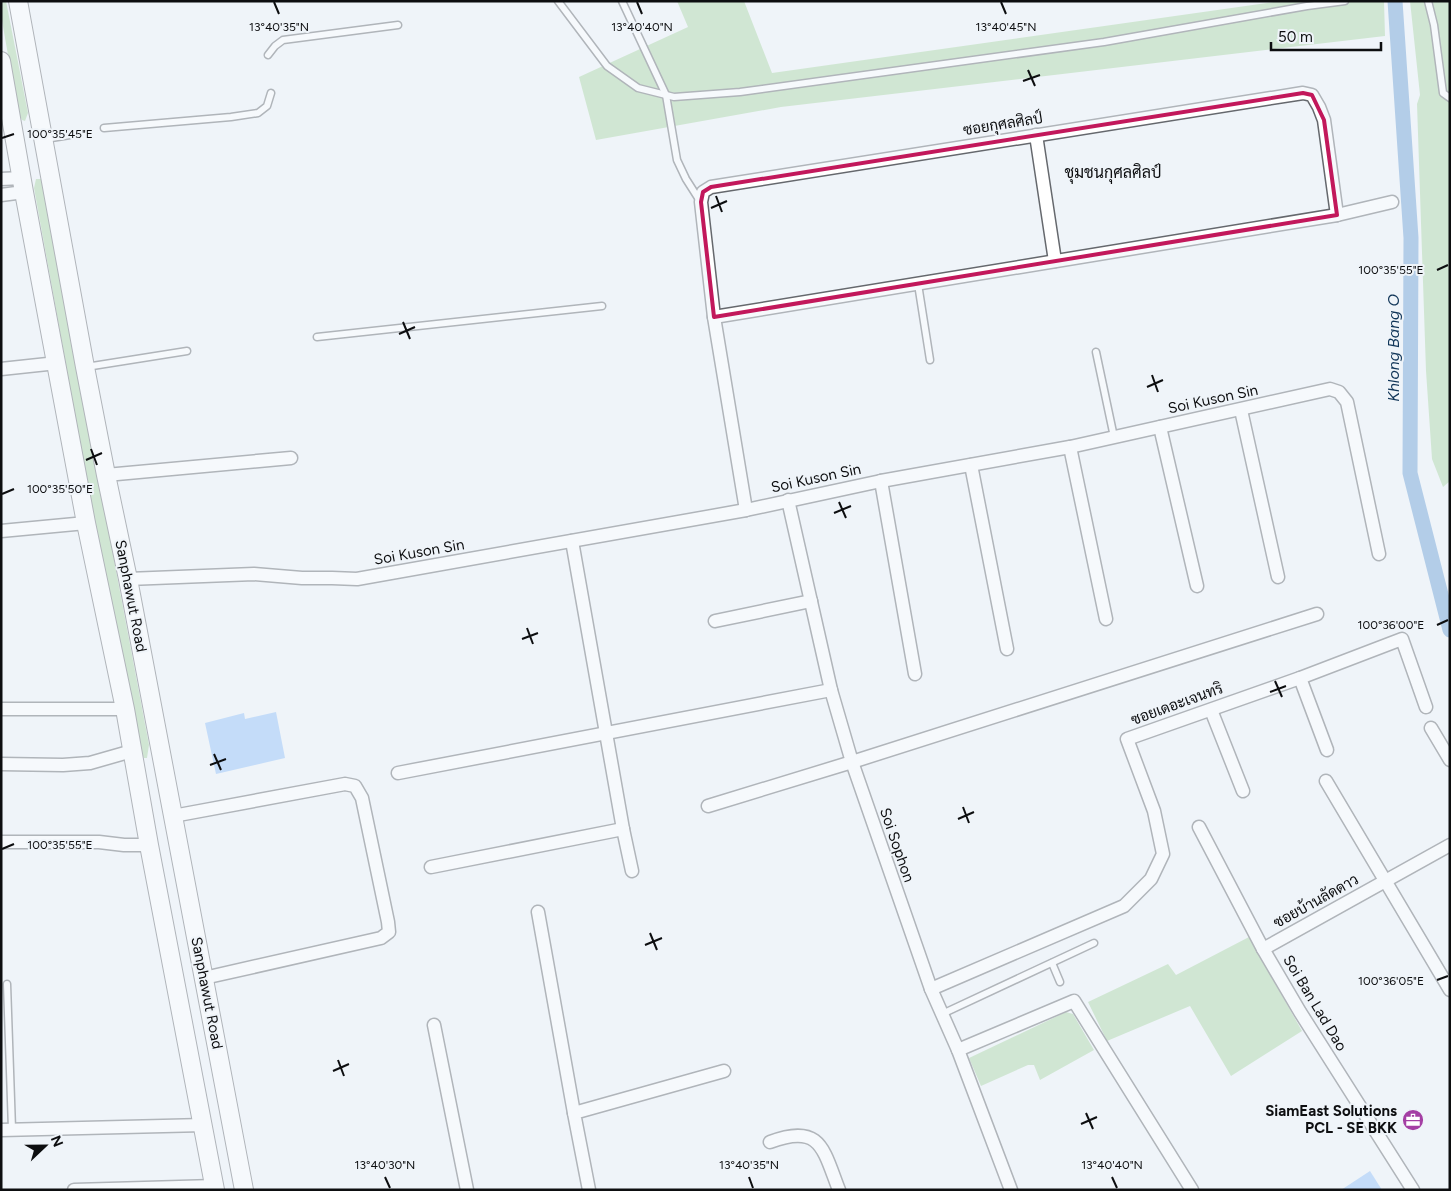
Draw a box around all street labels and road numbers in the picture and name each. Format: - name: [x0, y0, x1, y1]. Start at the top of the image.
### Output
- street label: ซอยกุศลศิลป์: [962, 108, 1045, 141]
- street label: Soi Kuson Sin: [1166, 381, 1260, 417]
- street label: Soi Kuson Sin: [769, 460, 863, 496]
- street label: Soi Kuson Sin: [372, 535, 466, 569]
- street label: Sanphawut Road: [111, 538, 151, 654]
- street label: ซอยเดอะเจนทริ: [1129, 679, 1225, 729]
- street label: Soi Sophon: [876, 806, 918, 884]
- street label: ซอยบ้านลัดดาว: [1270, 869, 1362, 932]
- street label: Sanphawut Road: [187, 935, 227, 1051]
- street label: Soi Ban Lad Dao: [1279, 952, 1351, 1054]

